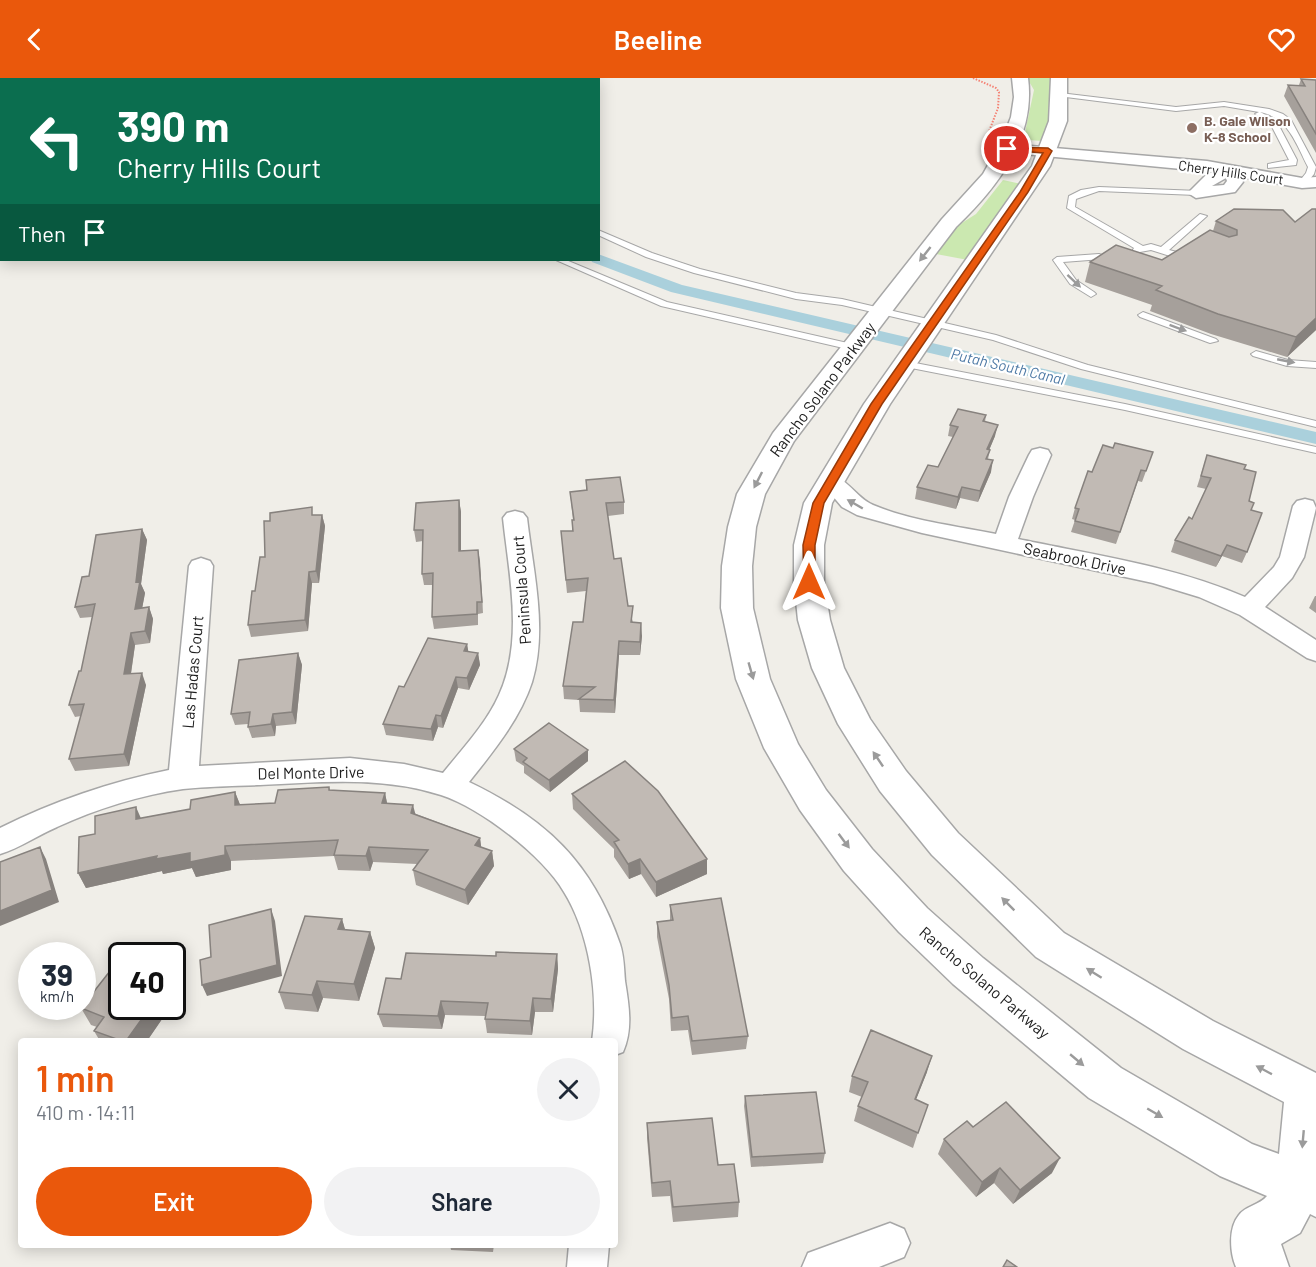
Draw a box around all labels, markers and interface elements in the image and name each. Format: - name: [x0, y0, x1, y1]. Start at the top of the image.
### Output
- icon: back: [18, 23, 51, 56]
- text: Beeline: [614, 23, 702, 55]
- icon: heart: [1265, 23, 1298, 56]
- text: 390 m: [117, 100, 229, 150]
- icon: left: [18, 102, 96, 180]
- place label: B. Gale Wilson K-8 School: [1204, 112, 1291, 145]
- marker: B. Gale Wilson K-8 School: [1185, 121, 1199, 135]
- pin: [981, 123, 1032, 174]
- icon: arrive: [990, 132, 1023, 165]
- text: Cherry Hills Court: [117, 151, 321, 183]
- street label: Cherry Hills Court: [1177, 156, 1285, 188]
- icon: arrive: [78, 216, 111, 249]
- text: Then: [18, 220, 66, 246]
- one-way arrow: [919, 246, 932, 262]
- one-way arrow: [1066, 274, 1081, 287]
- street label: Rancho Solano Parkway: [765, 317, 879, 460]
- one-way arrow: [1169, 323, 1187, 333]
- water label: Putah South Canal: [949, 344, 1067, 388]
- one-way arrow: [1276, 357, 1295, 366]
- one-way arrow: [753, 472, 763, 489]
- one-way arrow: [846, 499, 863, 509]
- street label: Peninsula Court: [508, 535, 534, 645]
- street label: Seabrook Drive: [1022, 538, 1128, 578]
- position arrow: [777, 550, 841, 614]
- street label: Las Hadas Court: [178, 615, 206, 729]
- one-way arrow: [747, 662, 756, 680]
- one-way arrow: [873, 751, 884, 768]
- street label: Del Monte Drive: [257, 762, 365, 782]
- one-way arrow: [837, 833, 849, 848]
- one-way arrow: [1002, 897, 1016, 911]
- street label: Rancho Solano Parkway: [916, 922, 1054, 1042]
- speed limit sign: 40: [108, 942, 186, 1020]
- text: 39: [41, 956, 73, 992]
- one-way arrow: [1086, 968, 1103, 979]
- text: km/h: [40, 987, 74, 1005]
- one-way arrow: [1069, 1053, 1085, 1066]
- text: 1 min: [36, 1056, 115, 1099]
- button: close: [537, 1058, 600, 1121]
- one-way arrow: [1255, 1065, 1272, 1075]
- text: 410 m · 14:11: [36, 1100, 135, 1124]
- one-way arrow: [1147, 1107, 1163, 1118]
- one-way arrow: [1298, 1129, 1308, 1148]
- button: Exit: [36, 1167, 312, 1236]
- button: Share: [324, 1167, 600, 1236]

